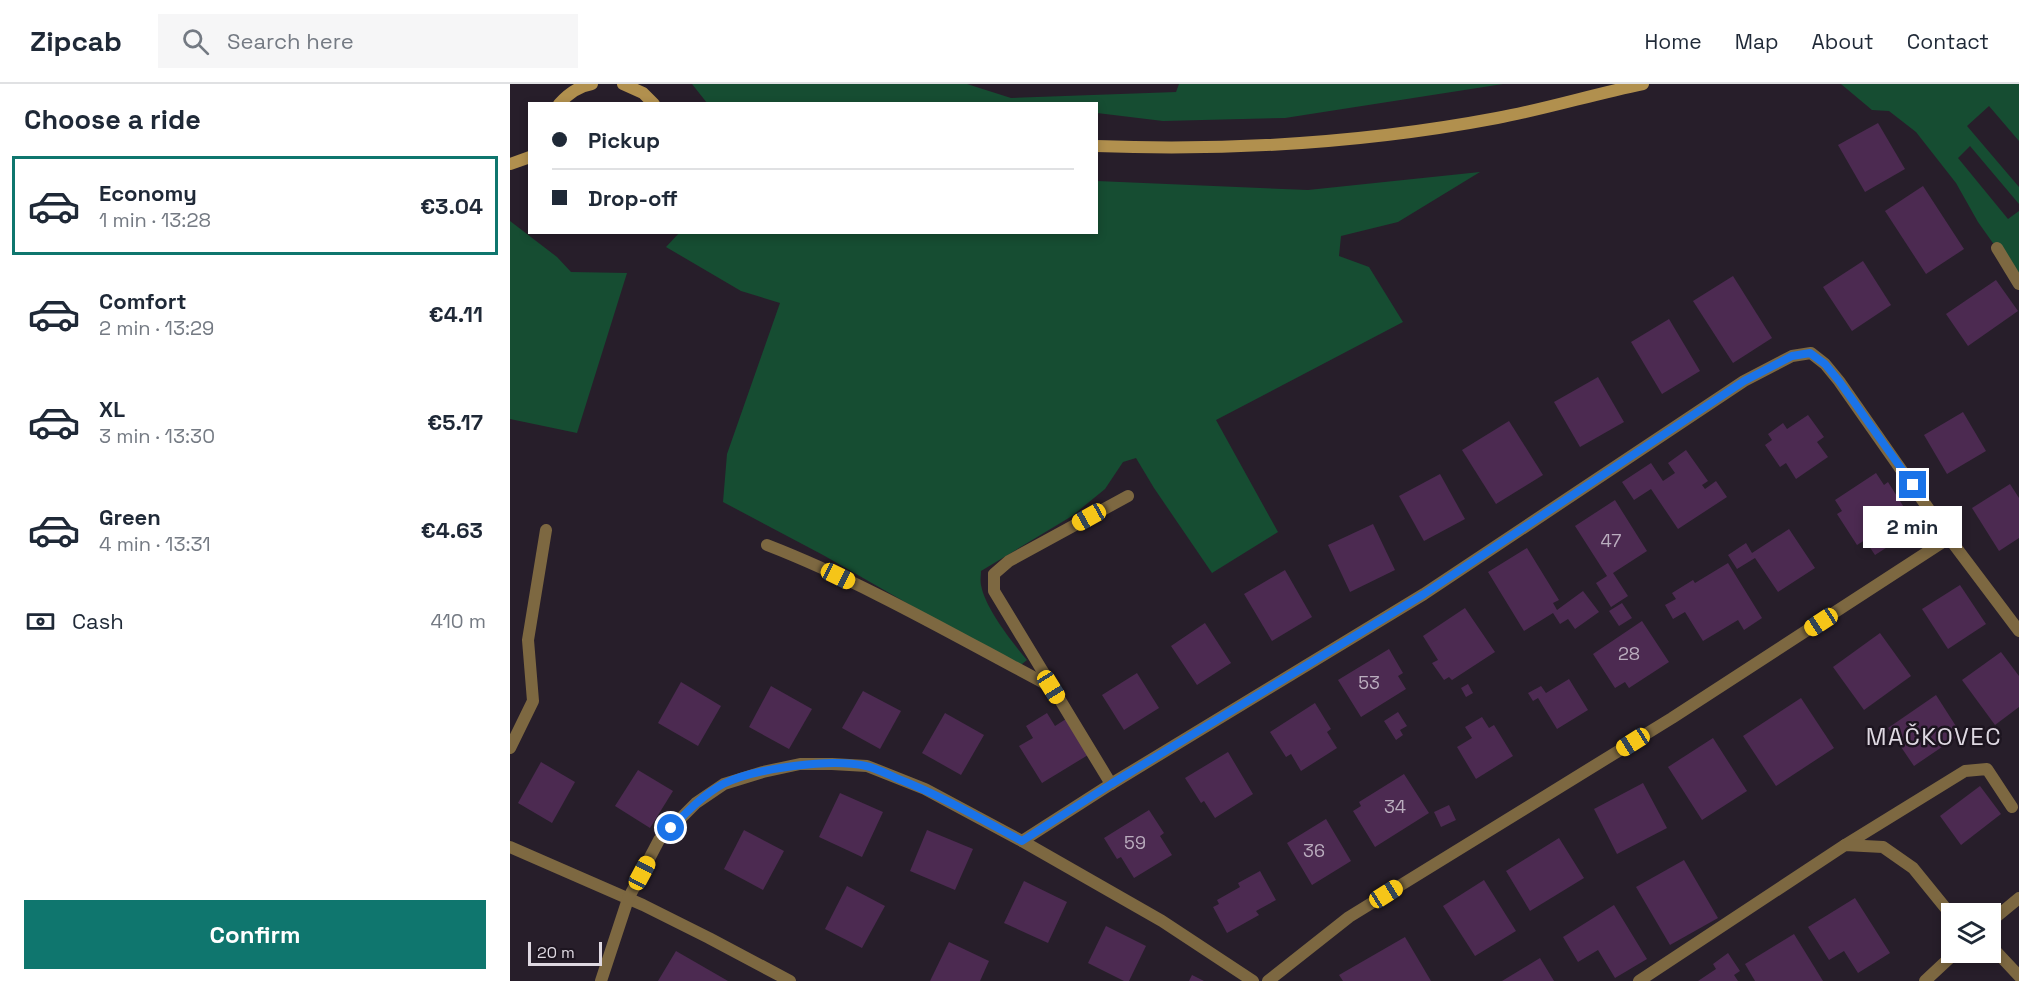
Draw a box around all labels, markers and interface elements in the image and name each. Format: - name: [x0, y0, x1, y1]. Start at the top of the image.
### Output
- search box: [158, 14, 578, 68]
- text: Zipcab: [30, 23, 122, 59]
- icon: search: [179, 25, 212, 58]
- text: Search here: [227, 27, 354, 55]
- text: Home: [1644, 28, 1702, 55]
- text: Map: [1735, 28, 1779, 55]
- text: About: [1812, 28, 1874, 55]
- text: Contact: [1907, 28, 1989, 55]
- text: Choose a ride: [24, 102, 201, 137]
- text: Pickup: [588, 126, 660, 154]
- icon: car: [27, 179, 81, 233]
- text: Economy: [99, 179, 197, 207]
- text: Drop-off: [588, 184, 678, 212]
- text: €3.04: [420, 192, 483, 220]
- text: 1 min · 13:28: [99, 207, 211, 233]
- icon: car: [27, 287, 81, 341]
- text: Comfort: [99, 287, 187, 315]
- text: €4.11: [429, 300, 483, 328]
- text: 2 min · 13:29: [99, 315, 214, 341]
- icon: car: [27, 395, 81, 449]
- text: XL: [99, 395, 125, 423]
- text: €5.17: [427, 408, 483, 436]
- text: 3 min · 13:30: [99, 423, 215, 449]
- route end: [1899, 471, 1926, 498]
- car: [1069, 500, 1109, 534]
- icon: car: [27, 503, 81, 557]
- text: Green: [99, 503, 161, 531]
- callout: 2 min: [1864, 506, 1962, 548]
- text: 2 min: [1887, 514, 1938, 540]
- text: €4.63: [421, 516, 483, 544]
- house number: 47: [1601, 529, 1621, 552]
- text: 4 min · 13:31: [99, 531, 211, 557]
- car: [818, 560, 858, 592]
- icon: cash: [24, 605, 57, 638]
- car: [1801, 605, 1841, 639]
- text: Cash: [72, 607, 124, 635]
- text: 410 m: [430, 608, 486, 634]
- house number: 28: [1618, 642, 1640, 665]
- car: [1034, 667, 1068, 707]
- house number: 53: [1358, 671, 1380, 694]
- district label: MAČKOVEC: [1866, 721, 2002, 752]
- car: [1613, 725, 1653, 759]
- house number: 34: [1384, 795, 1406, 818]
- route start: [657, 814, 684, 841]
- house number: 59: [1124, 831, 1146, 854]
- house number: 36: [1303, 839, 1325, 862]
- car: [626, 853, 658, 893]
- car: [1366, 877, 1406, 911]
- button: Confirm: [24, 900, 486, 969]
- map controls: [1941, 903, 2001, 963]
- button: layers: [1941, 903, 2001, 963]
- scale bar: [528, 939, 602, 966]
- text: 20 m: [537, 942, 575, 963]

